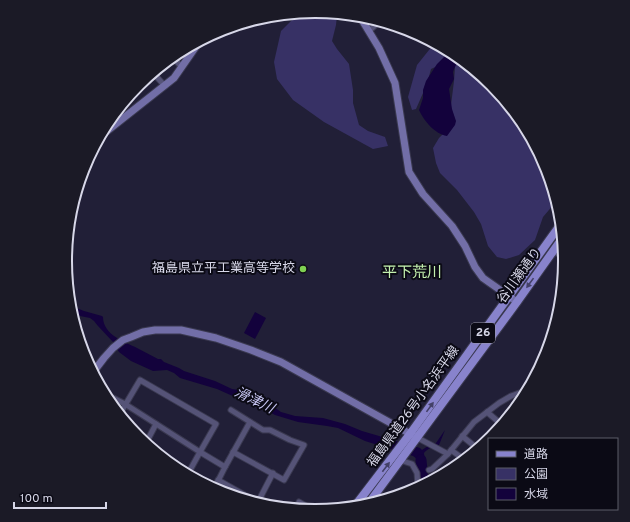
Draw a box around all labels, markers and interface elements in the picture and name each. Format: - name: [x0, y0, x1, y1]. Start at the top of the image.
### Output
- street label: 谷川瀬通り: [494, 245, 546, 307]
- place label: 福島県立平工業高等学校: [152, 260, 295, 277]
- marker: 福島県立平工業高等学校: [298, 264, 308, 274]
- district label: 平下荒川: [382, 264, 442, 283]
- one-way arrow: [526, 278, 534, 289]
- road number: 26: [471, 323, 495, 343]
- street label: 福島県道26号小名浜平線: [364, 343, 463, 471]
- water label: 滑津川: [231, 384, 278, 419]
- one-way arrow: [426, 401, 434, 412]
- legend: [488, 438, 618, 510]
- text: 道路: [524, 447, 548, 463]
- one-way arrow: [381, 462, 390, 473]
- text: 公園: [524, 467, 548, 483]
- scale bar: [14, 484, 106, 510]
- text: 水域: [524, 487, 548, 503]
- text: 100 m: [20, 491, 53, 507]

